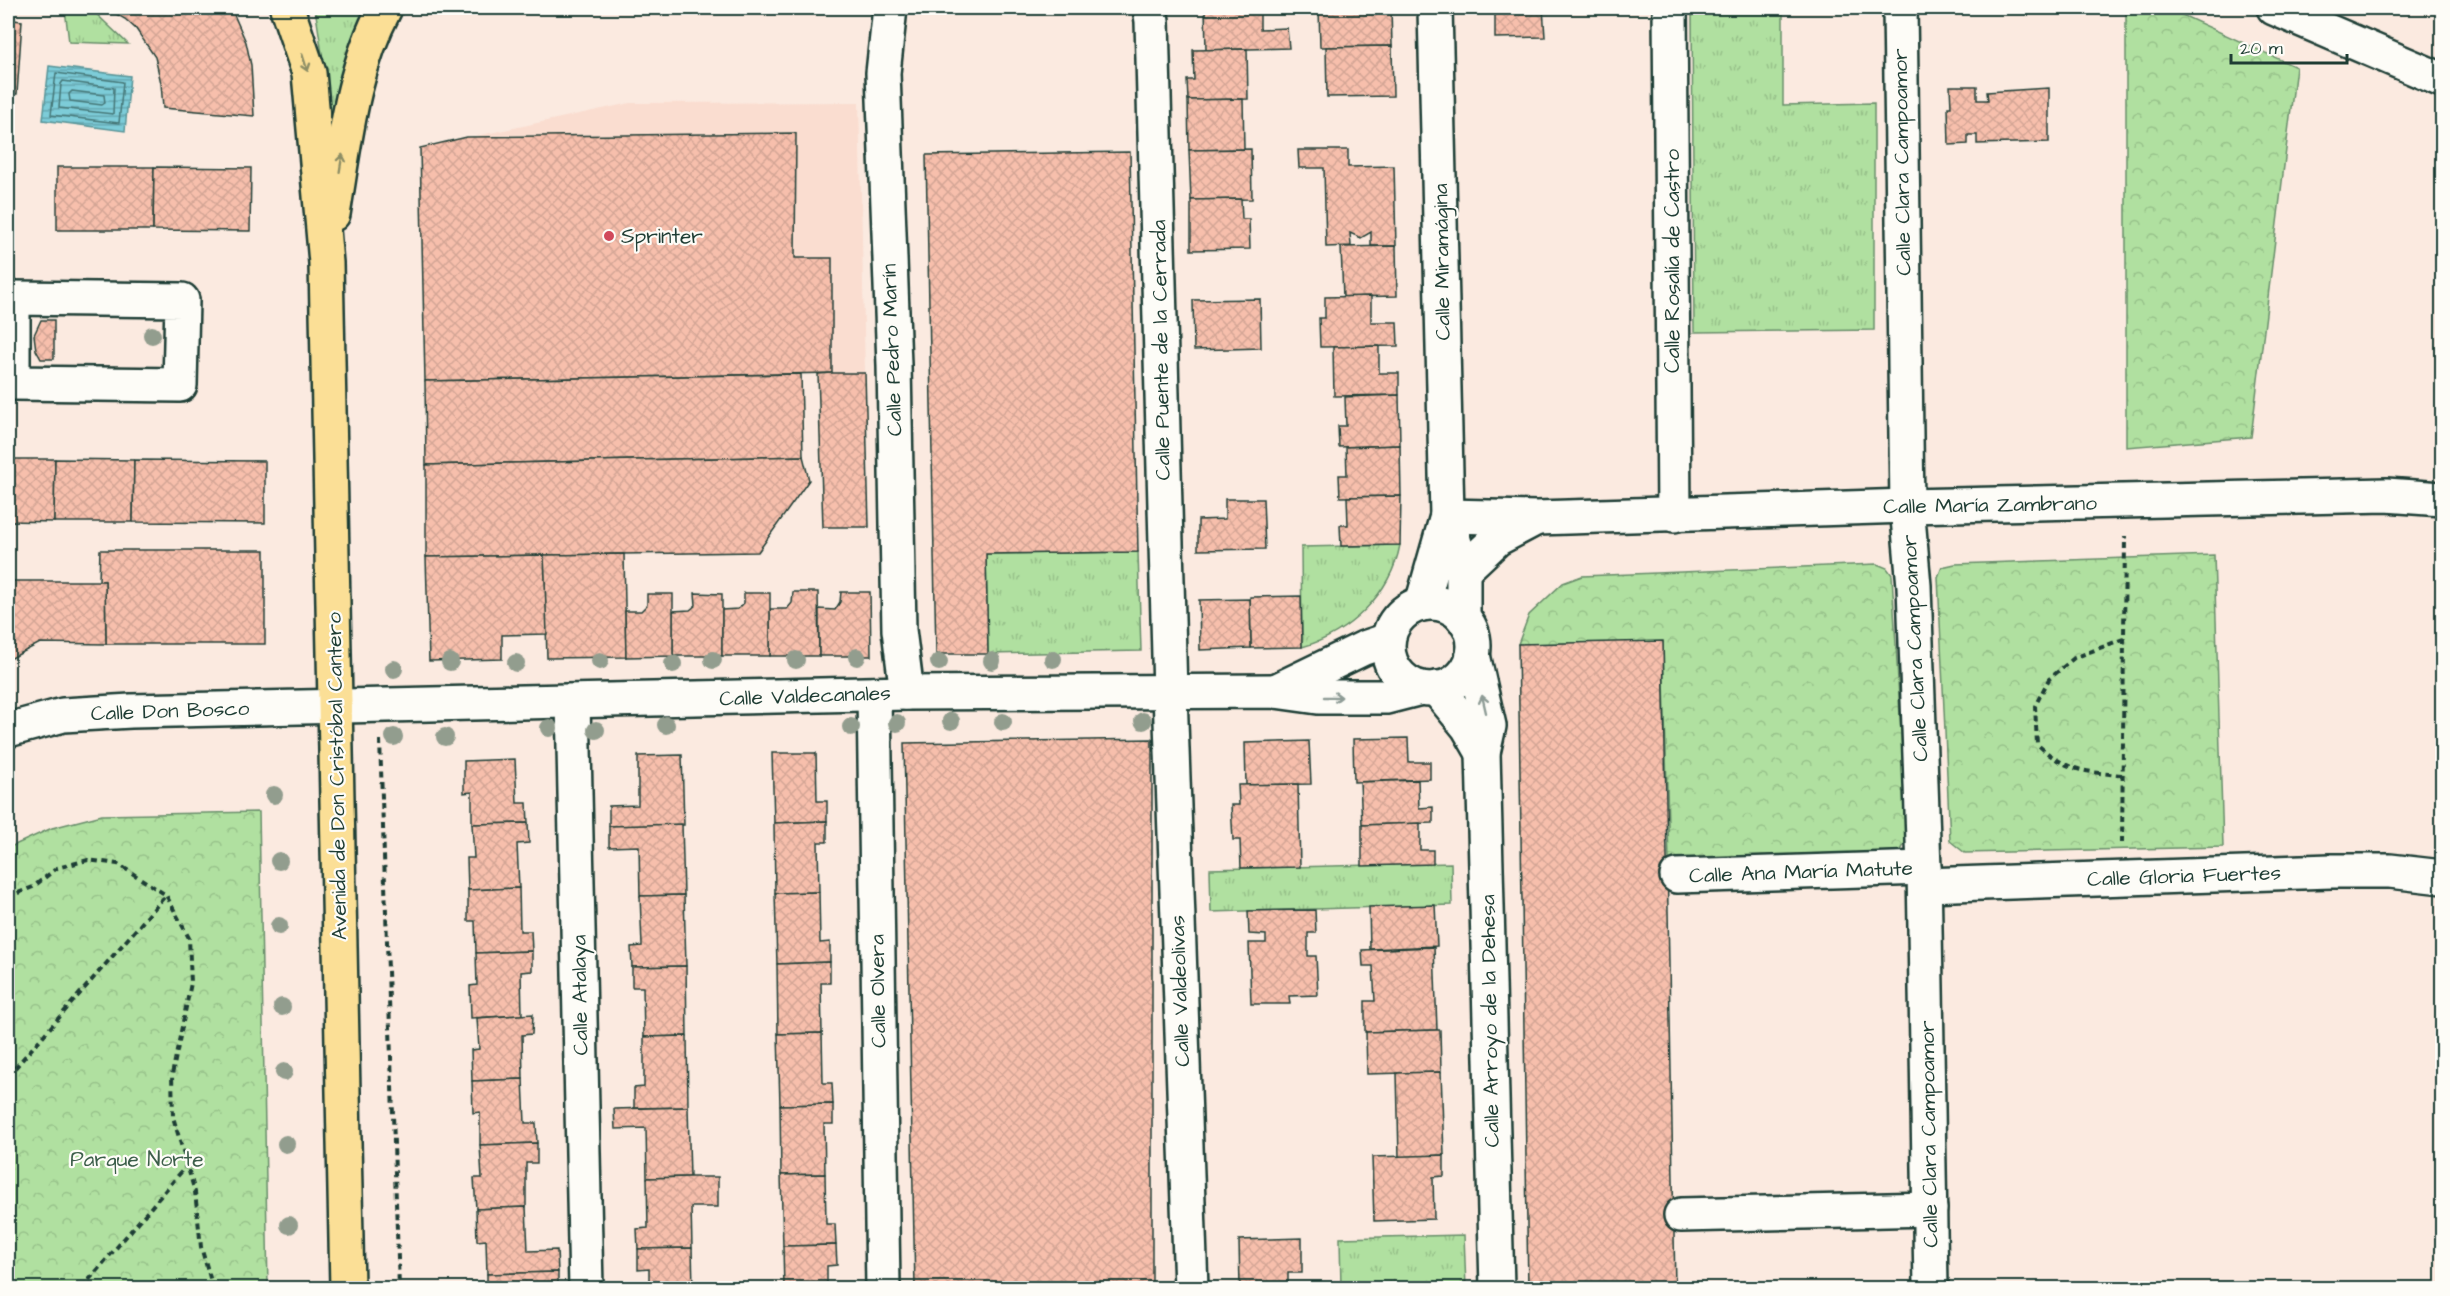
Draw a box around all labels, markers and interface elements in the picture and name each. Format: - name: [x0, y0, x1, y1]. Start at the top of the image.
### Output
- scale bar: [2231, 27, 2346, 65]
- text: 20 m: [2240, 36, 2283, 61]
- street label: Calle Clara Campoamor: [1886, 48, 1919, 276]
- one-way arrow: [301, 53, 312, 72]
- street label: Calle Rosalía de Castro: [1658, 149, 1687, 373]
- one-way arrow: [336, 154, 347, 173]
- street label: Calle Miramágina: [1426, 183, 1460, 341]
- street label: Calle Puente de la Cerrada: [1144, 219, 1178, 481]
- place label: Sprinter: [621, 222, 703, 252]
- marker: Sprinter: [602, 229, 616, 243]
- street label: Calle Pedro Marín: [874, 263, 910, 437]
- street label: Calle María Zambrano: [1883, 489, 2097, 521]
- street label: Calle Clara Campoamor: [1895, 533, 1936, 762]
- street label: Avenida de Don Cristóbal Cantero: [320, 612, 354, 940]
- street label: Calle Valdecanales: [719, 679, 891, 713]
- one-way arrow: [1323, 691, 1343, 703]
- street label: Calle Don Bosco: [90, 694, 250, 728]
- one-way arrow: [1477, 695, 1489, 714]
- street label: Calle Ana María Matute: [1689, 854, 1913, 890]
- street label: Calle Gloria Fuertes: [2087, 858, 2281, 894]
- street label: Calle Arroyo de la Dehesa: [1473, 894, 1509, 1148]
- street label: Calle Valdeolivas: [1163, 915, 1197, 1067]
- street label: Calle Atalaya: [564, 934, 598, 1056]
- street label: Calle Olvera: [863, 934, 893, 1048]
- street label: Calle Clara Campoamor: [1913, 1020, 1946, 1248]
- park label: Parque Norte: [70, 1145, 204, 1174]

